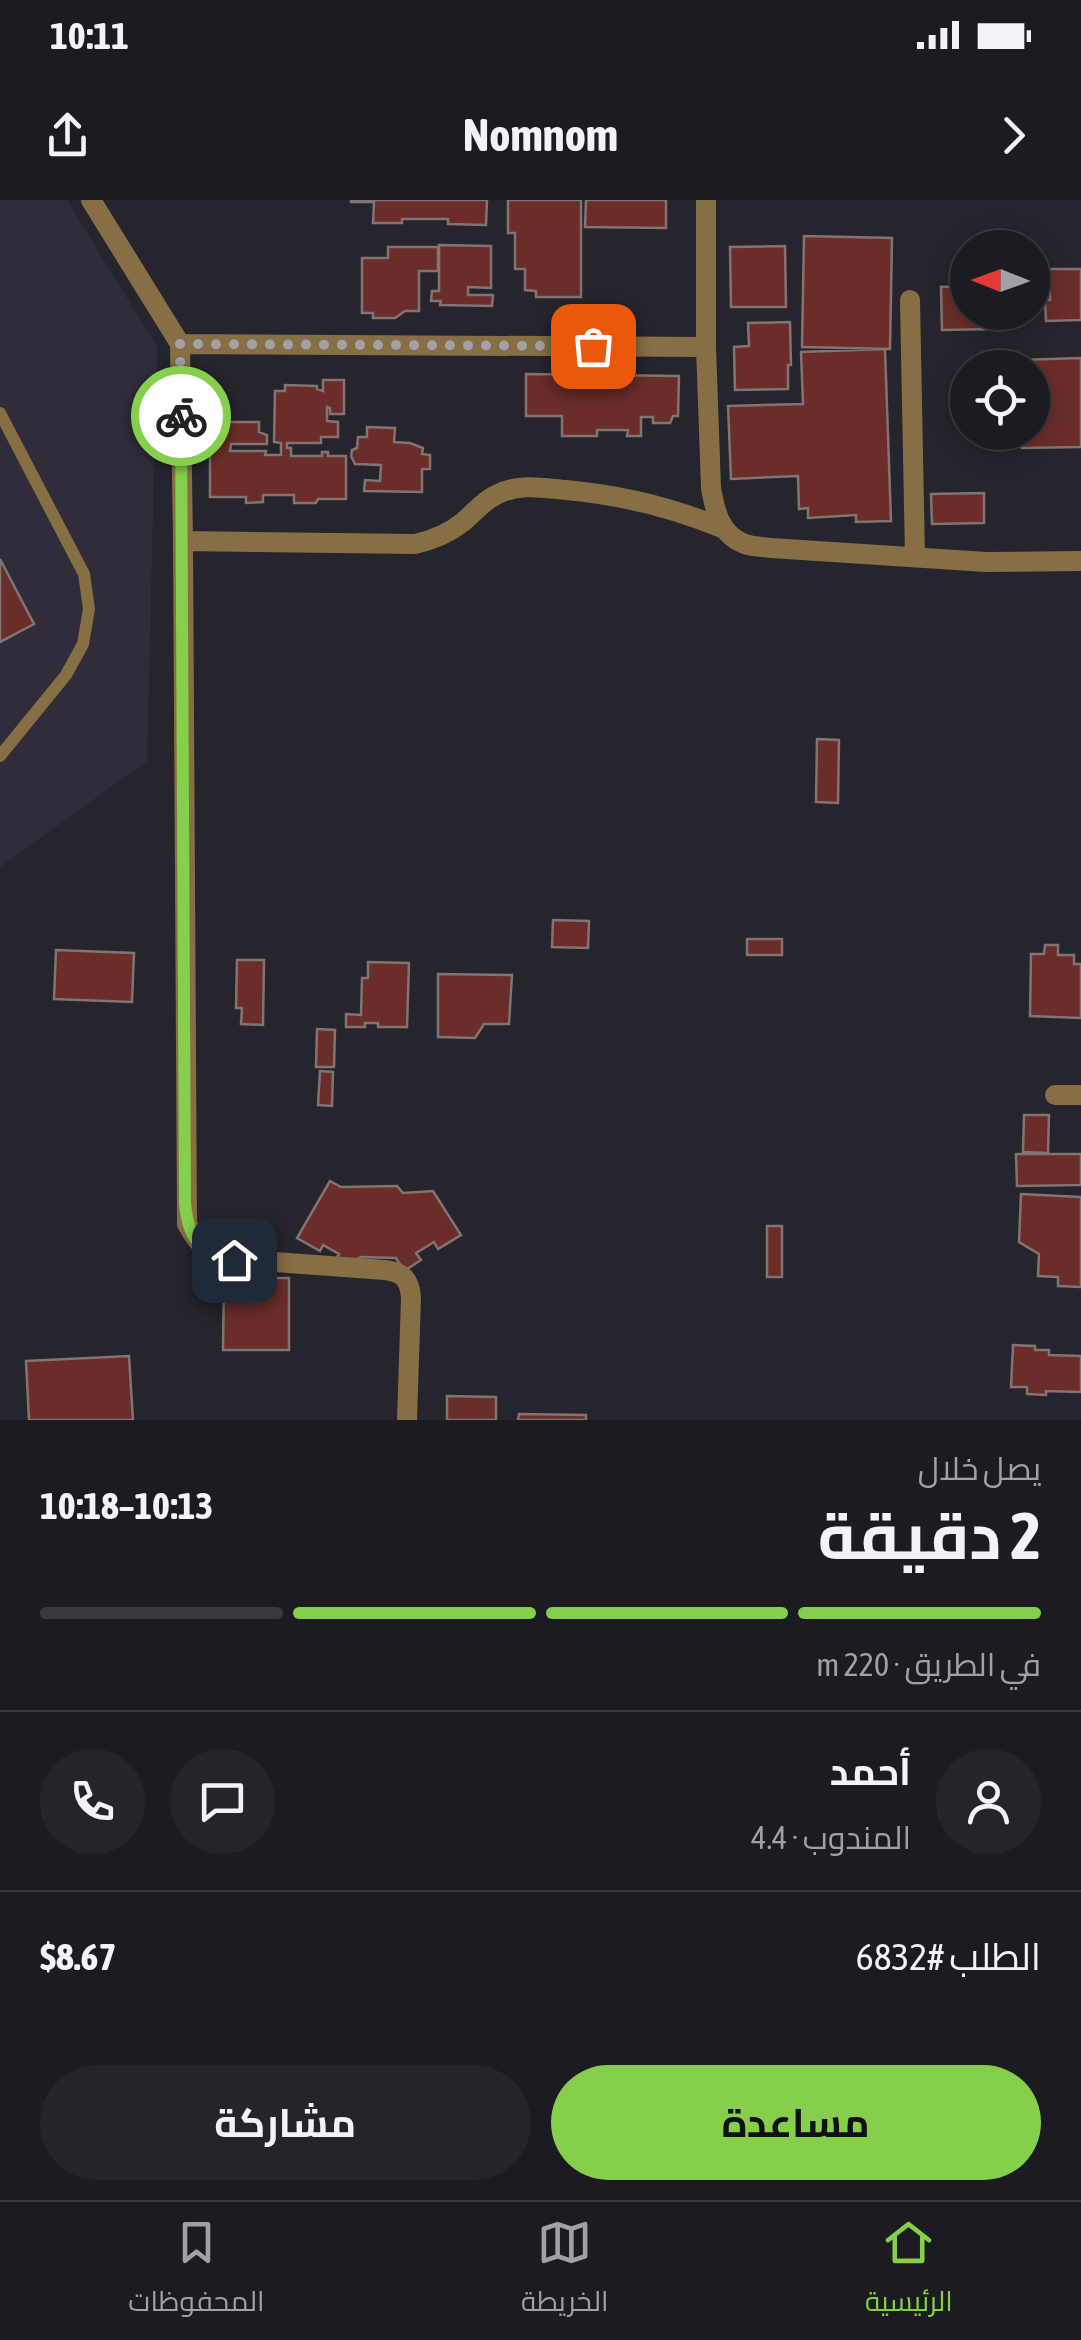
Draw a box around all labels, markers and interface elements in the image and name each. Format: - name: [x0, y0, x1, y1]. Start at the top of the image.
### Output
- text: 10:11: [50, 14, 129, 57]
- icon: share: [40, 108, 95, 163]
- icon: forward: [986, 108, 1041, 163]
- text: Nomnom: [463, 109, 618, 161]
- north arrow: [950, 230, 1050, 330]
- map controls: [950, 230, 1050, 450]
- pin: [551, 304, 636, 389]
- icon: bag: [566, 319, 621, 374]
- button: locate: [950, 350, 1050, 450]
- courier: [131, 366, 231, 466]
- icon: bike: [154, 389, 209, 444]
- pin: [192, 1218, 277, 1303]
- icon: home: [207, 1233, 262, 1288]
- text: يصل خلال: [918, 1450, 1041, 1487]
- text: 10:13–10:18: [40, 1484, 213, 1527]
- text: 2 دقيقة: [818, 1498, 1041, 1573]
- text: في الطريق · 220 m: [816, 1646, 1041, 1683]
- button: phone: [40, 1749, 145, 1854]
- button: chat: [170, 1749, 275, 1854]
- button: person: [936, 1749, 1041, 1854]
- text: أحمد: [830, 1750, 911, 1793]
- text: المندوب · 4.4: [751, 1819, 911, 1856]
- text: $8.67: [40, 1935, 116, 1978]
- text: الطلب #6832: [856, 1935, 1041, 1978]
- button: مشاركة: [40, 2065, 531, 2180]
- button: مساعدة: [551, 2065, 1041, 2180]
- tab: المحفوظات: [128, 2215, 265, 2327]
- tab: الخريطة: [521, 2215, 608, 2327]
- tab: الرئيسية: [865, 2215, 953, 2327]

